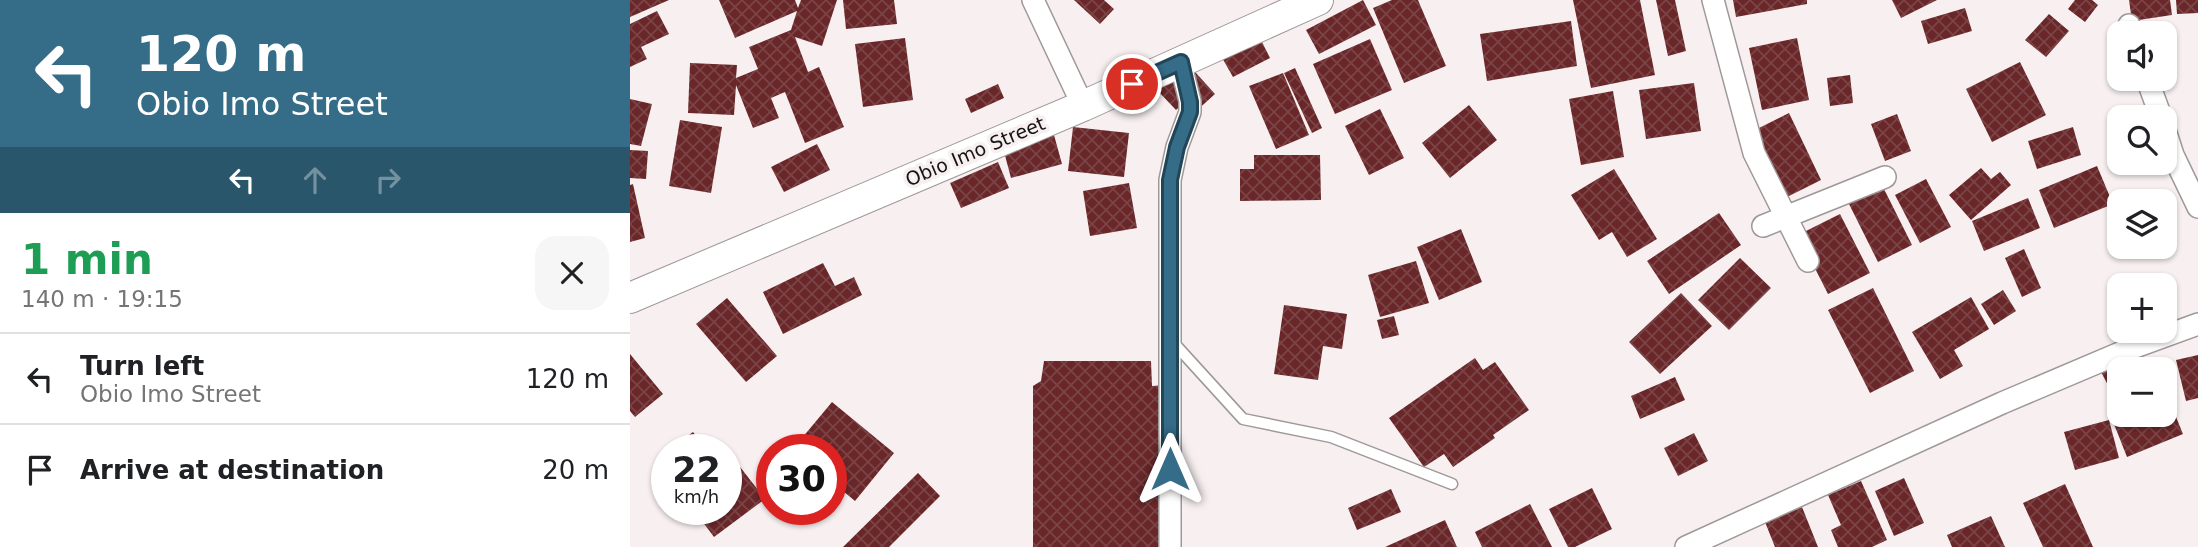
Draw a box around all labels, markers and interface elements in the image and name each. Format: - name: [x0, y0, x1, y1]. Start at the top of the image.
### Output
- map controls: [2107, 21, 2177, 427]
- button: sound: [2107, 21, 2177, 91]
- text: 120 m: [136, 26, 306, 83]
- icon: left: [21, 28, 112, 119]
- pin: [1102, 54, 1162, 114]
- icon: arrive: [1113, 65, 1151, 103]
- text: Obio Imo Street: [136, 85, 388, 123]
- button: search: [2107, 105, 2177, 175]
- street label: Obio Imo Street: [902, 112, 1048, 190]
- icon: left: [223, 161, 261, 199]
- icon: ahead: [296, 161, 334, 199]
- icon: right: [369, 161, 407, 199]
- button: layers: [2107, 189, 2177, 259]
- text: 1 min: [21, 235, 153, 284]
- button: close: [535, 236, 609, 310]
- button: +: [2107, 273, 2177, 343]
- text: 140 m · 19:15: [21, 286, 183, 312]
- text: Turn left: [80, 351, 204, 381]
- button: −: [2107, 357, 2177, 427]
- icon: left: [21, 360, 59, 398]
- text: 120 m: [526, 364, 609, 394]
- text: Obio Imo Street: [80, 381, 261, 407]
- position arrow: [1133, 432, 1207, 506]
- speed limit sign: 30: [756, 434, 847, 525]
- text: 22: [672, 450, 721, 490]
- icon: arrive: [21, 451, 59, 489]
- text: Arrive at destination: [80, 455, 384, 485]
- text: 20 m: [542, 455, 609, 485]
- text: km/h: [674, 486, 719, 507]

